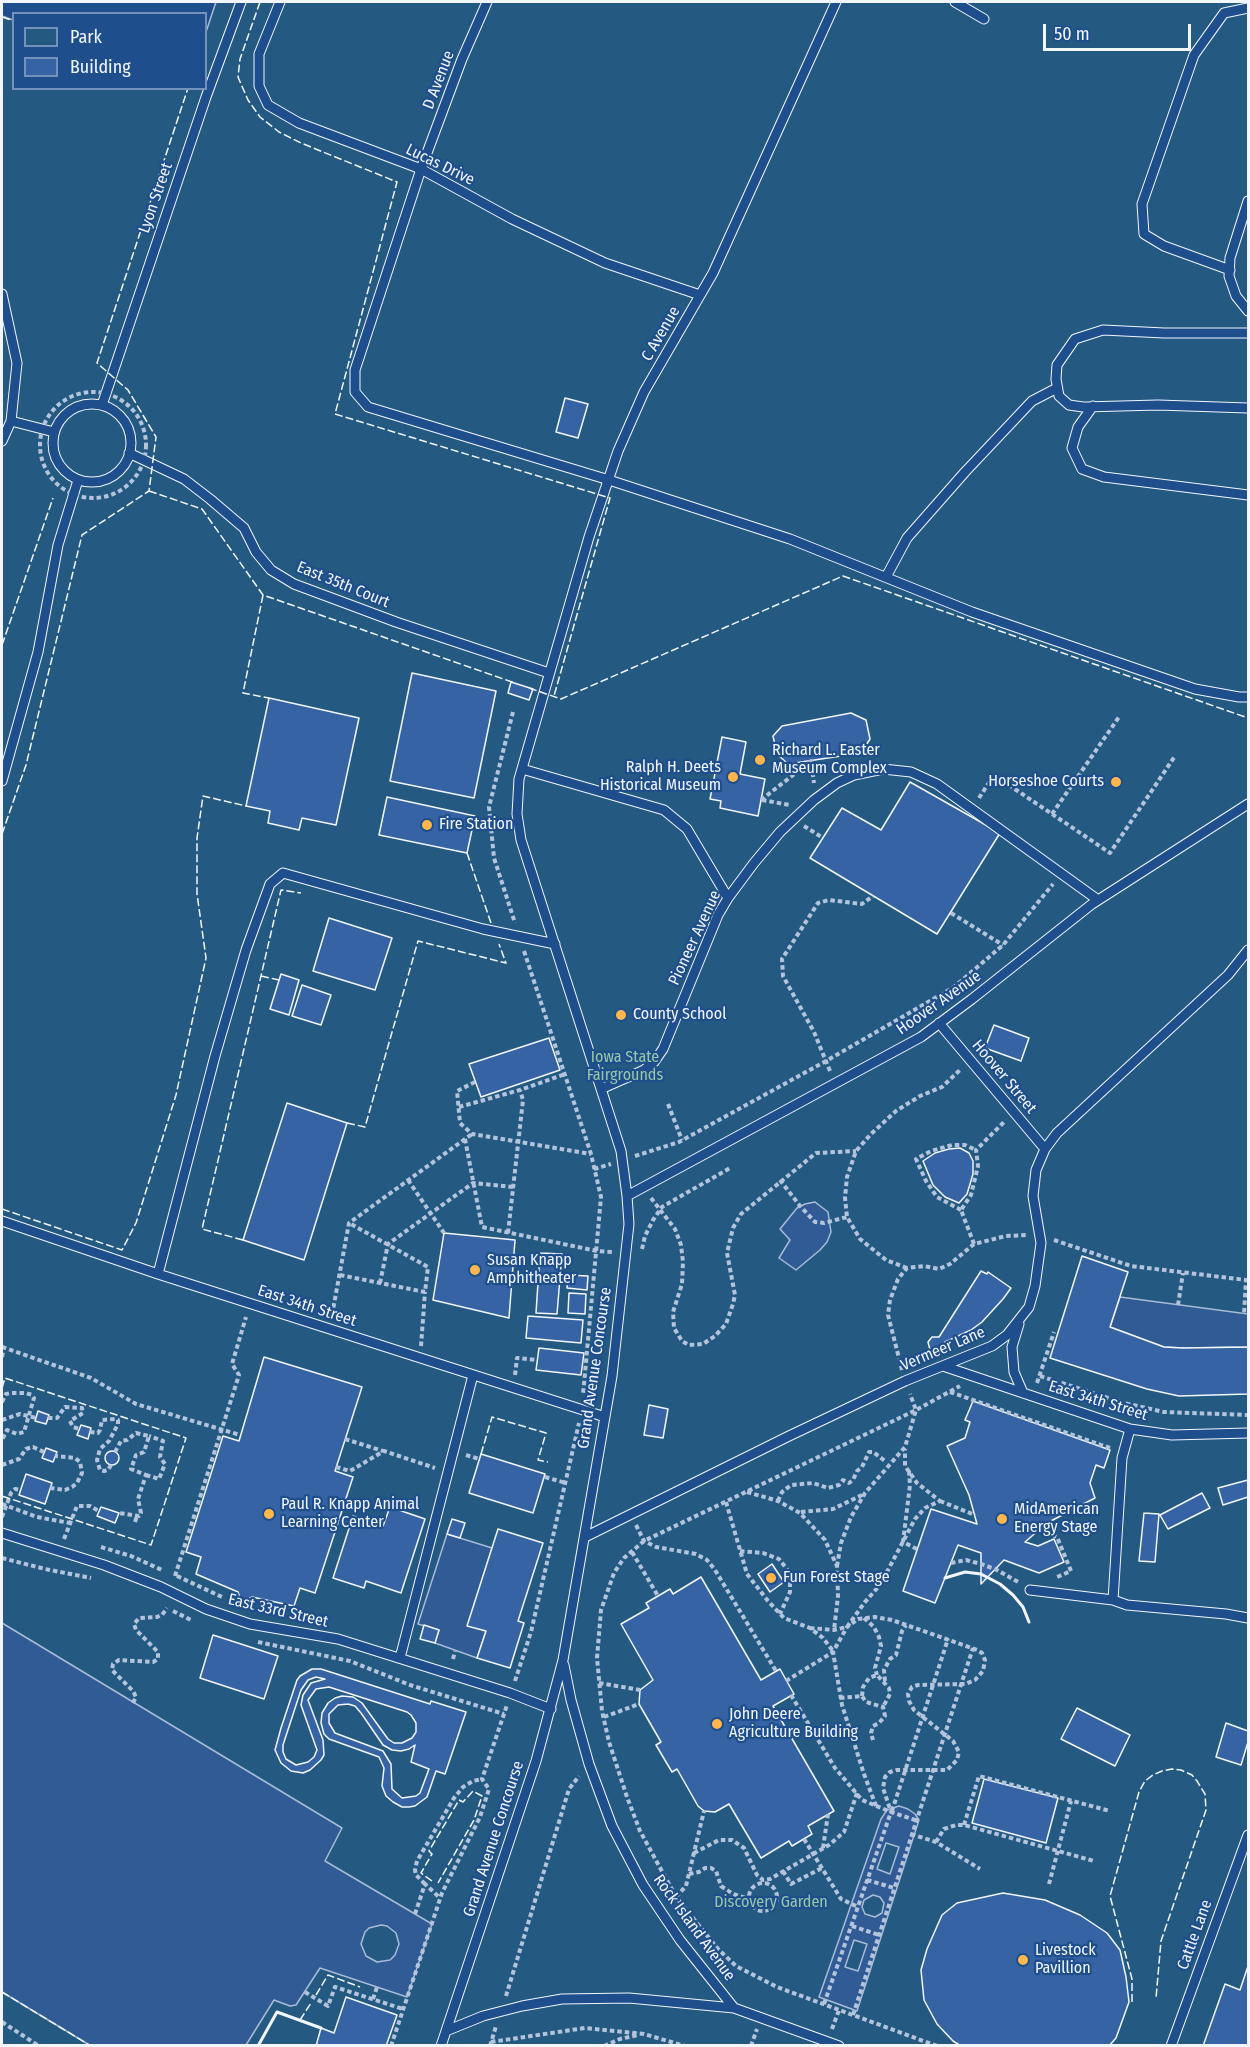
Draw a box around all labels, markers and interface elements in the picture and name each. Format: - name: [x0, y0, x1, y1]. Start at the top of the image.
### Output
- legend: [12, 12, 207, 90]
- scale bar: [1046, 12, 1194, 50]
- text: 50 m: [1054, 23, 1090, 45]
- text: Park: [70, 26, 102, 48]
- street label: D Avenue: [419, 48, 459, 112]
- text: Building: [70, 56, 131, 78]
- street label: Lucas Drive: [402, 140, 478, 190]
- street label: Lyon Street: [135, 160, 177, 236]
- street label: C Avenue: [638, 303, 684, 365]
- street label: East 35th Court: [294, 558, 392, 612]
- place label: Richard L. Easter Museum Complex: [772, 741, 887, 779]
- marker: Richard L. Easter Museum Complex: [753, 753, 767, 767]
- place label: Ralph H. Deets Historical Museum: [600, 758, 721, 796]
- marker: Ralph H. Deets Historical Museum: [726, 770, 740, 784]
- place label: Horseshoe Courts: [988, 772, 1104, 792]
- marker: Horseshoe Courts: [1109, 775, 1123, 789]
- place label: Fire Station: [439, 815, 513, 835]
- marker: Fire Station: [420, 818, 434, 832]
- street label: Pioneer Avenue: [665, 888, 725, 988]
- street label: Hoover Avenue: [893, 967, 985, 1039]
- place label: County School: [633, 1005, 726, 1025]
- marker: County School: [614, 1008, 628, 1022]
- street label: Hoover Street: [968, 1036, 1040, 1118]
- park label: Iowa State Fairgrounds: [587, 1048, 663, 1086]
- place label: Susan Knapp Amphitheater: [487, 1251, 576, 1289]
- marker: Susan Knapp Amphitheater: [468, 1263, 482, 1277]
- street label: East 34th Street: [255, 1281, 359, 1331]
- street label: Grand Avenue Concourse: [574, 1286, 616, 1450]
- street label: Vermeer Lane: [898, 1323, 988, 1375]
- street label: East 34th Street: [1046, 1377, 1150, 1425]
- place label: Paul R. Knapp Animal Learning Center: [281, 1495, 419, 1533]
- place label: MidAmerican Energy Stage: [1014, 1500, 1099, 1538]
- marker: Paul R. Knapp Animal Learning Center: [262, 1507, 276, 1521]
- marker: MidAmerican Energy Stage: [995, 1512, 1009, 1526]
- place label: Fun Forest Stage: [783, 1568, 890, 1588]
- marker: Fun Forest Stage: [764, 1571, 778, 1585]
- street label: East 33rd Street: [226, 1590, 330, 1632]
- place label: John Deere Agriculture Building: [729, 1705, 858, 1743]
- marker: John Deere Agriculture Building: [710, 1717, 724, 1731]
- street label: Grand Avenue Concourse: [460, 1759, 528, 1919]
- street label: Rock Island Avenue: [649, 1871, 739, 1985]
- park label: Discovery Garden: [714, 1893, 828, 1913]
- street label: Cattle Lane: [1173, 1897, 1217, 1973]
- place label: Livestock Pavillion: [1035, 1941, 1096, 1979]
- marker: Livestock Pavillion: [1016, 1953, 1030, 1967]

